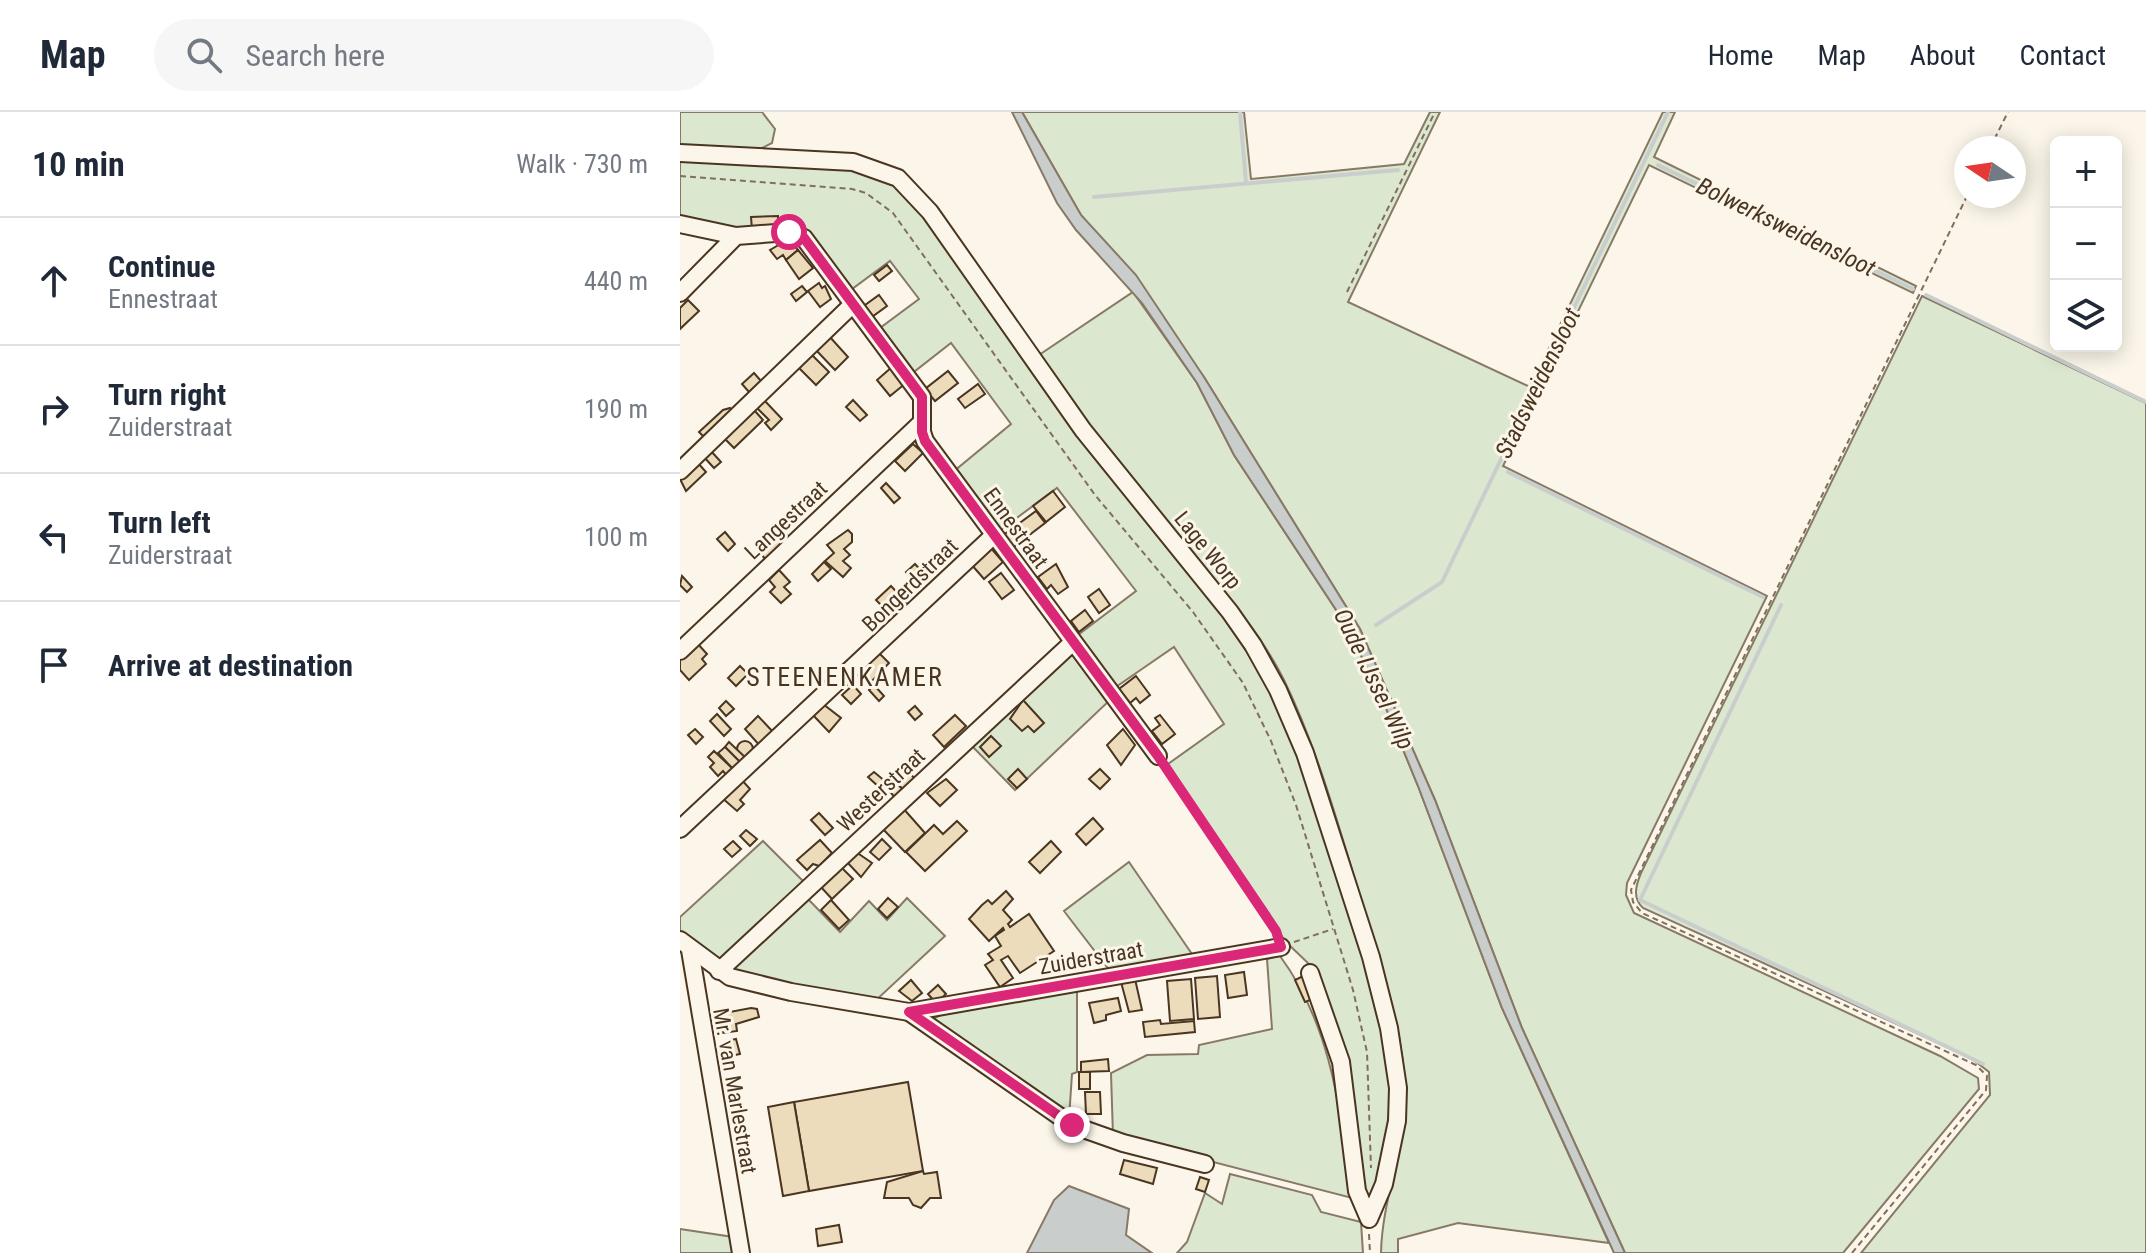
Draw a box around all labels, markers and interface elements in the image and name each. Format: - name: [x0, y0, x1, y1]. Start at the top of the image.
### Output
- search box: [154, 19, 714, 91]
- text: Map: [40, 33, 106, 77]
- icon: search: [182, 33, 226, 77]
- text: Search here: [246, 38, 385, 73]
- text: Home: [1708, 39, 1773, 72]
- text: Map: [1817, 39, 1866, 72]
- text: About: [1910, 39, 1976, 72]
- text: Contact: [2020, 39, 2106, 72]
- north arrow: [1954, 136, 2026, 208]
- map controls: [2050, 136, 2122, 352]
- button: +: [2050, 136, 2122, 208]
- text: 10 min: [32, 144, 125, 184]
- text: Walk · 730 m: [516, 149, 648, 179]
- water label: Bolwerksweidensloot: [1692, 172, 1880, 282]
- button: −: [2050, 208, 2122, 280]
- route start: [771, 214, 807, 250]
- text: Continue: [108, 249, 215, 284]
- icon: ahead: [32, 259, 76, 303]
- text: 440 m: [584, 266, 648, 296]
- button: layers: [2050, 280, 2122, 352]
- text: Ennestraat: [108, 284, 218, 314]
- water label: Stadsweidensloot: [1490, 303, 1586, 463]
- text: Turn right: [108, 377, 226, 412]
- icon: right: [32, 387, 76, 431]
- text: 190 m: [584, 394, 648, 424]
- text: Zuiderstraat: [108, 412, 232, 442]
- street label: Langestraat: [740, 476, 832, 564]
- street label: Ennestraat: [979, 483, 1053, 573]
- text: Turn left: [108, 505, 211, 540]
- street label: Lage Worp: [1169, 506, 1247, 594]
- icon: left: [32, 515, 76, 559]
- text: 100 m: [584, 522, 648, 552]
- street label: Bongerdstraat: [857, 533, 963, 637]
- text: Zuiderstraat: [108, 540, 232, 570]
- water label: Oude IJssel Wilp: [1328, 604, 1420, 754]
- icon: arrive: [32, 643, 76, 687]
- text: Arrive at destination: [108, 648, 353, 683]
- district label: STEENENKAMER: [746, 662, 944, 692]
- street label: Westerstraat: [832, 743, 930, 837]
- street label: Zuiderstraat: [1037, 937, 1145, 979]
- street label: Mr. van Marlestraat: [708, 1006, 762, 1176]
- route end: [1054, 1107, 1090, 1143]

